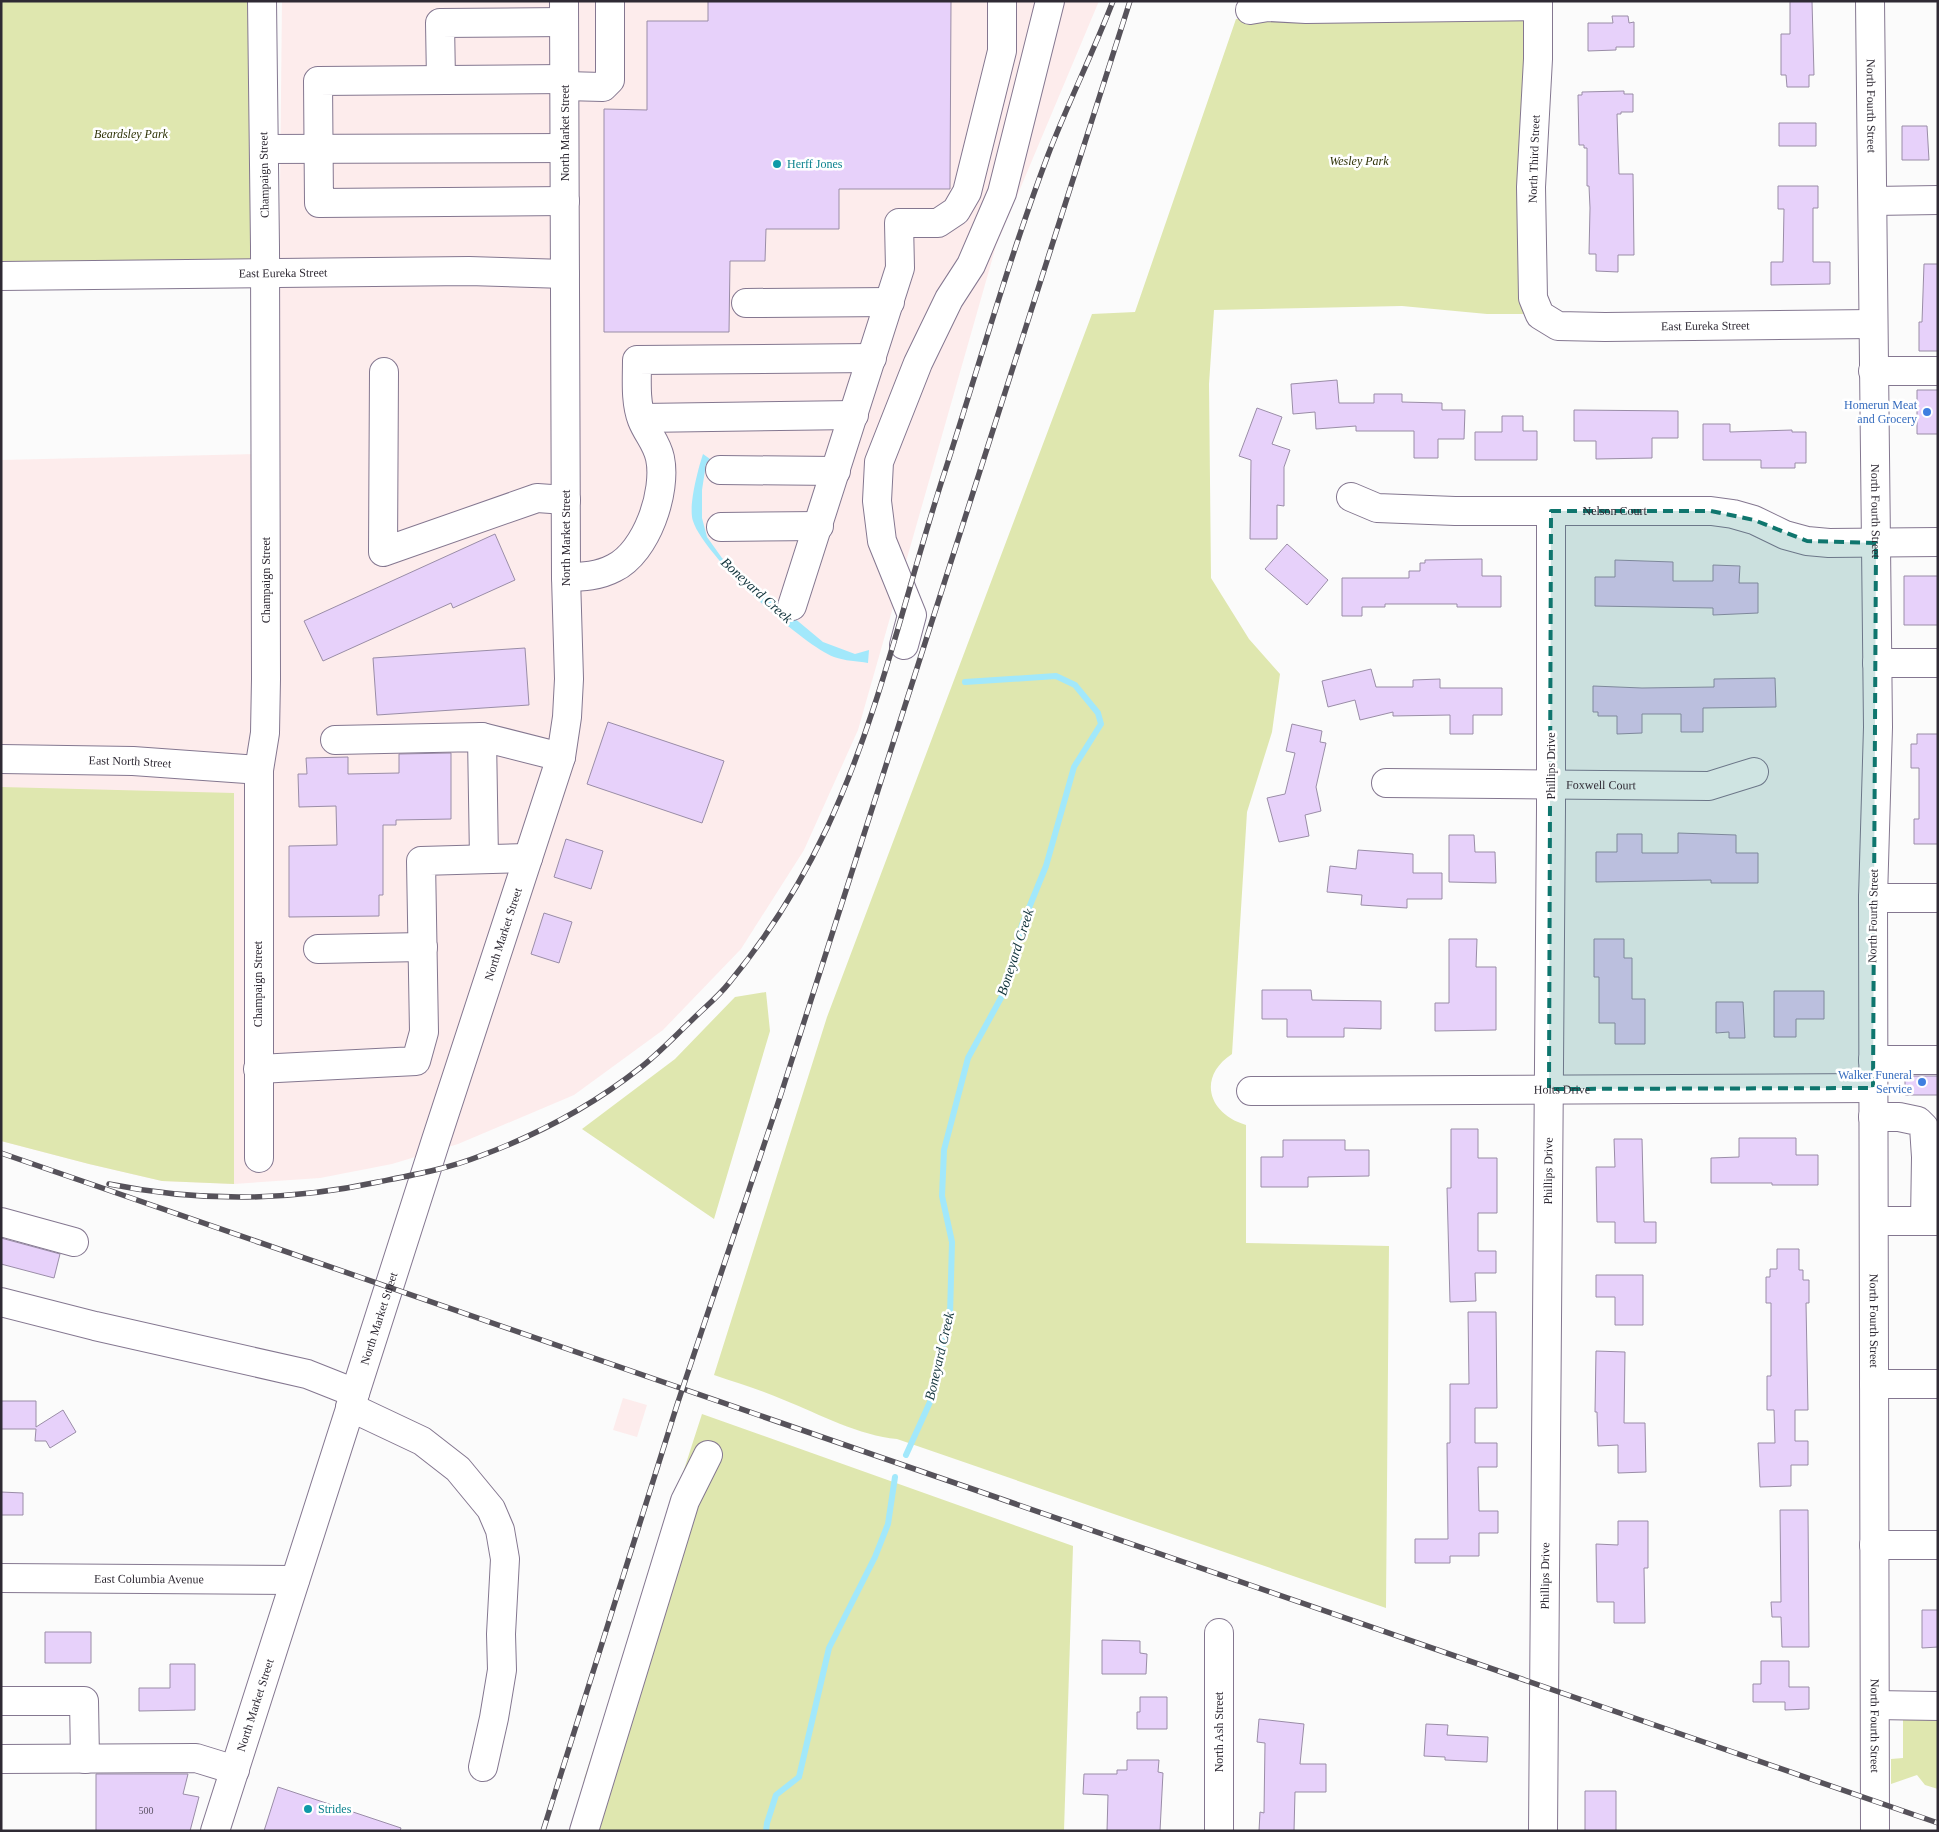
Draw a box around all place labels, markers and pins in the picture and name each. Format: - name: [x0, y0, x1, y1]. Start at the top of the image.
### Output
- place label: Herff Jones: [787, 157, 843, 171]
- marker: Herff Jones: [771, 158, 783, 170]
- place label: Homerun Meat and Grocery: [1844, 398, 1918, 426]
- marker: Homerun Meat and Grocery: [1921, 406, 1933, 418]
- place label: Walker Funeral Service: [1838, 1068, 1913, 1096]
- marker: Walker Funeral Service: [1916, 1076, 1928, 1088]
- place label: Strides: [318, 1802, 352, 1816]
- marker: Strides: [302, 1803, 314, 1815]

